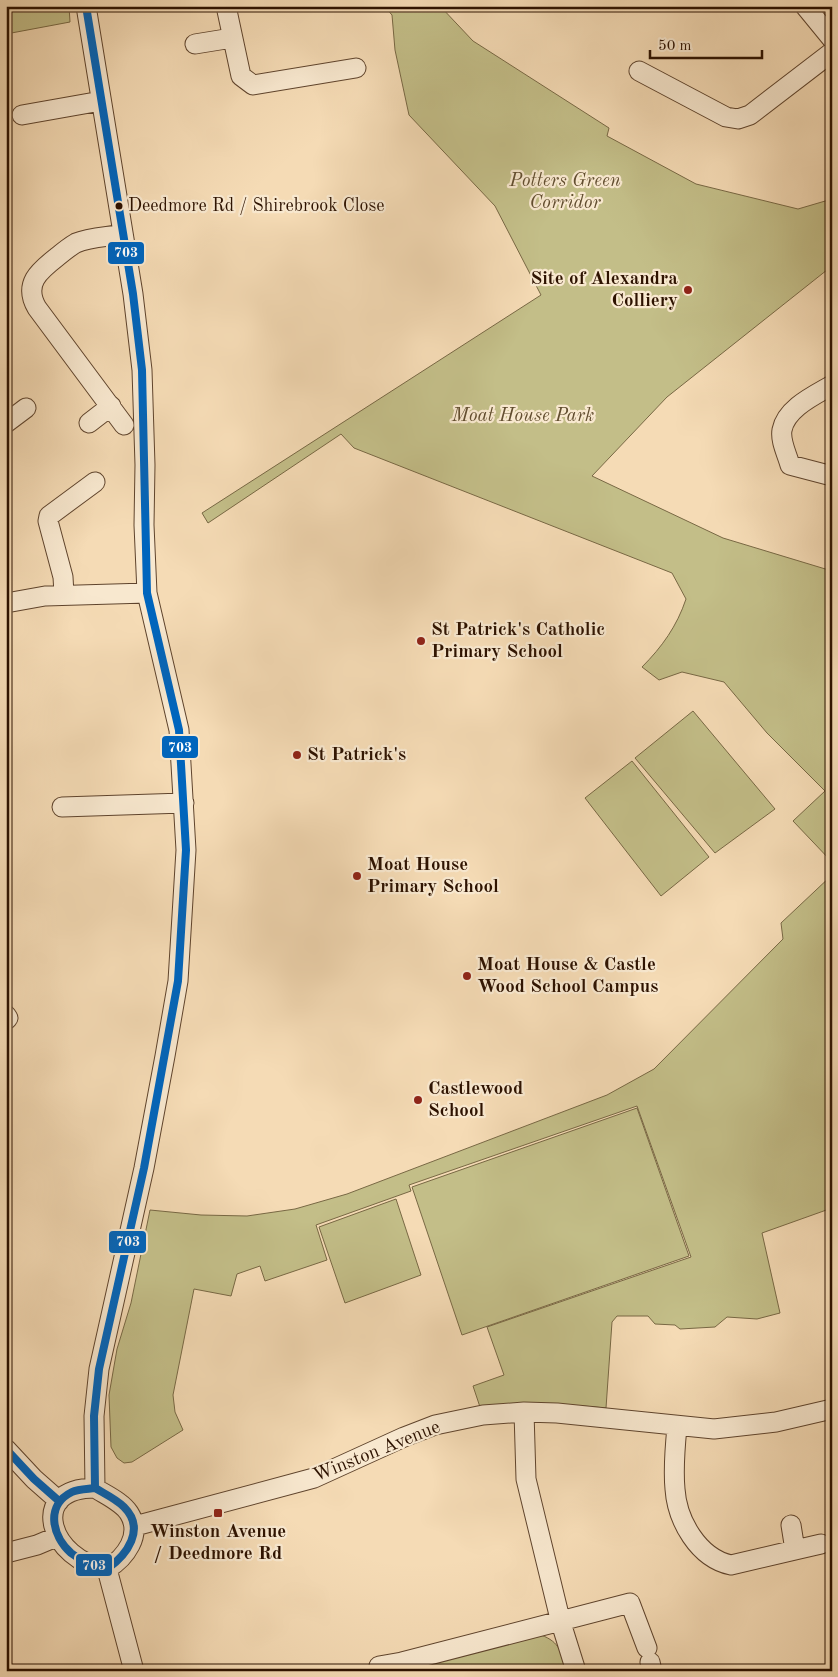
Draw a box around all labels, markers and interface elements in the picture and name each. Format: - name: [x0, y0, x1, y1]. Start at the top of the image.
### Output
- scale bar: [650, 28, 763, 60]
- text: 50 m: [658, 39, 692, 54]
- park label: Potters Green Corridor: [508, 172, 621, 213]
- place label: Deedmore Rd / Shirebrook Close: [128, 197, 385, 215]
- marker: Deedmore Rd / Shirebrook Close: [114, 201, 124, 211]
- line badge: 703: [107, 241, 145, 265]
- text: 703: [114, 246, 138, 260]
- place label: Site of Alexandra Colliery: [530, 270, 678, 311]
- marker: Site of Alexandra Colliery: [682, 284, 694, 296]
- park label: Moat House Park: [451, 407, 594, 426]
- place label: St Patrick's Catholic Primary School: [431, 621, 605, 662]
- marker: St Patrick's Catholic Primary School: [415, 635, 427, 647]
- line badge: 703: [161, 735, 199, 759]
- text: 703: [168, 741, 192, 755]
- place label: St Patrick's: [307, 746, 406, 765]
- marker: St Patrick's: [291, 749, 303, 761]
- place label: Moat House Primary School: [367, 856, 499, 897]
- marker: Moat House Primary School: [351, 870, 363, 882]
- place label: Moat House & Castle Wood School Campus: [477, 956, 658, 997]
- marker: Moat House & Castle Wood School Campus: [461, 970, 473, 982]
- place label: Castlewood School: [428, 1080, 523, 1121]
- marker: Castlewood School: [412, 1094, 424, 1106]
- line badge: 703: [108, 1230, 147, 1254]
- text: 703: [116, 1235, 140, 1249]
- street label: Winston Avenue: [311, 1418, 443, 1486]
- marker: Winston Avenue / Deedmore Rd: [212, 1507, 224, 1519]
- place label: Winston Avenue / Deedmore Rd: [150, 1523, 286, 1564]
- line badge: 703: [75, 1553, 113, 1577]
- text: 703: [82, 1559, 106, 1573]

